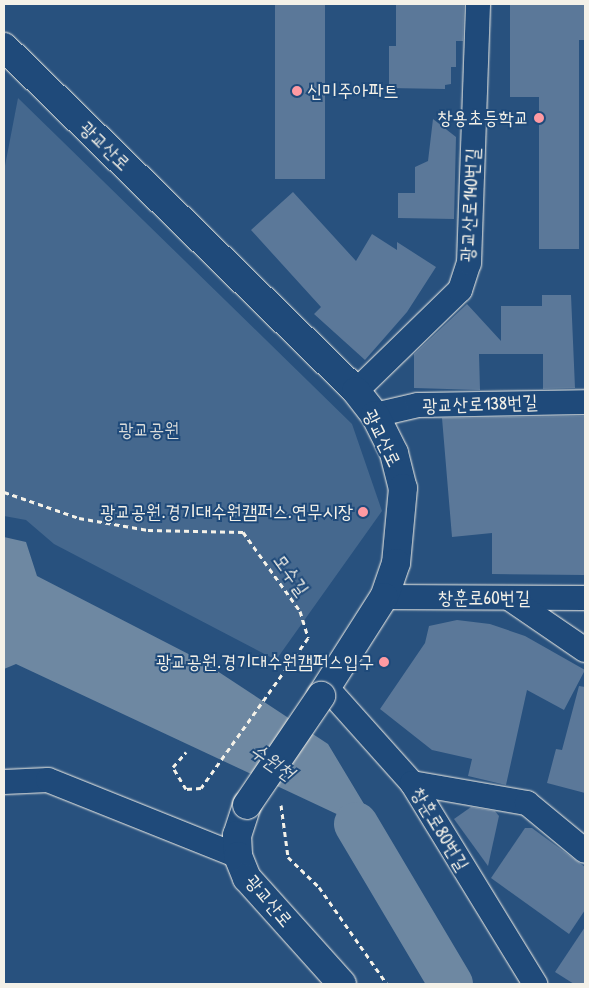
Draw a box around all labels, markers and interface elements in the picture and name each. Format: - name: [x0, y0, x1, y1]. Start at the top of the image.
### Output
- place label: 신미주아파트: [307, 80, 399, 102]
- marker: 신미주아파트: [291, 85, 303, 97]
- place label: 창용초등학교: [437, 107, 529, 129]
- marker: 창용초등학교: [533, 112, 545, 124]
- street label: 광교산로: [75, 117, 135, 175]
- street label: 광교산로140번길: [456, 147, 484, 263]
- street label: 광교산로138번길: [422, 391, 538, 417]
- street label: 광교산로: [358, 406, 406, 470]
- park label: 광교공원: [118, 419, 180, 441]
- place label: 광교공원.경기대수원캠퍼스.연무시장: [100, 501, 353, 523]
- marker: 광교공원.경기대수원캠퍼스.연무시장: [357, 506, 369, 518]
- street label: 모수길: [268, 550, 314, 600]
- street label: 창훈로60번길: [438, 587, 530, 609]
- place label: 광교공원.경기대수원캠퍼스입구: [156, 651, 374, 673]
- marker: 광교공원.경기대수원캠퍼스입구: [378, 656, 390, 668]
- water label: 수원천: [246, 737, 300, 785]
- street label: 창훈로80번길: [406, 783, 474, 875]
- street label: 광교산로: [241, 870, 297, 932]

